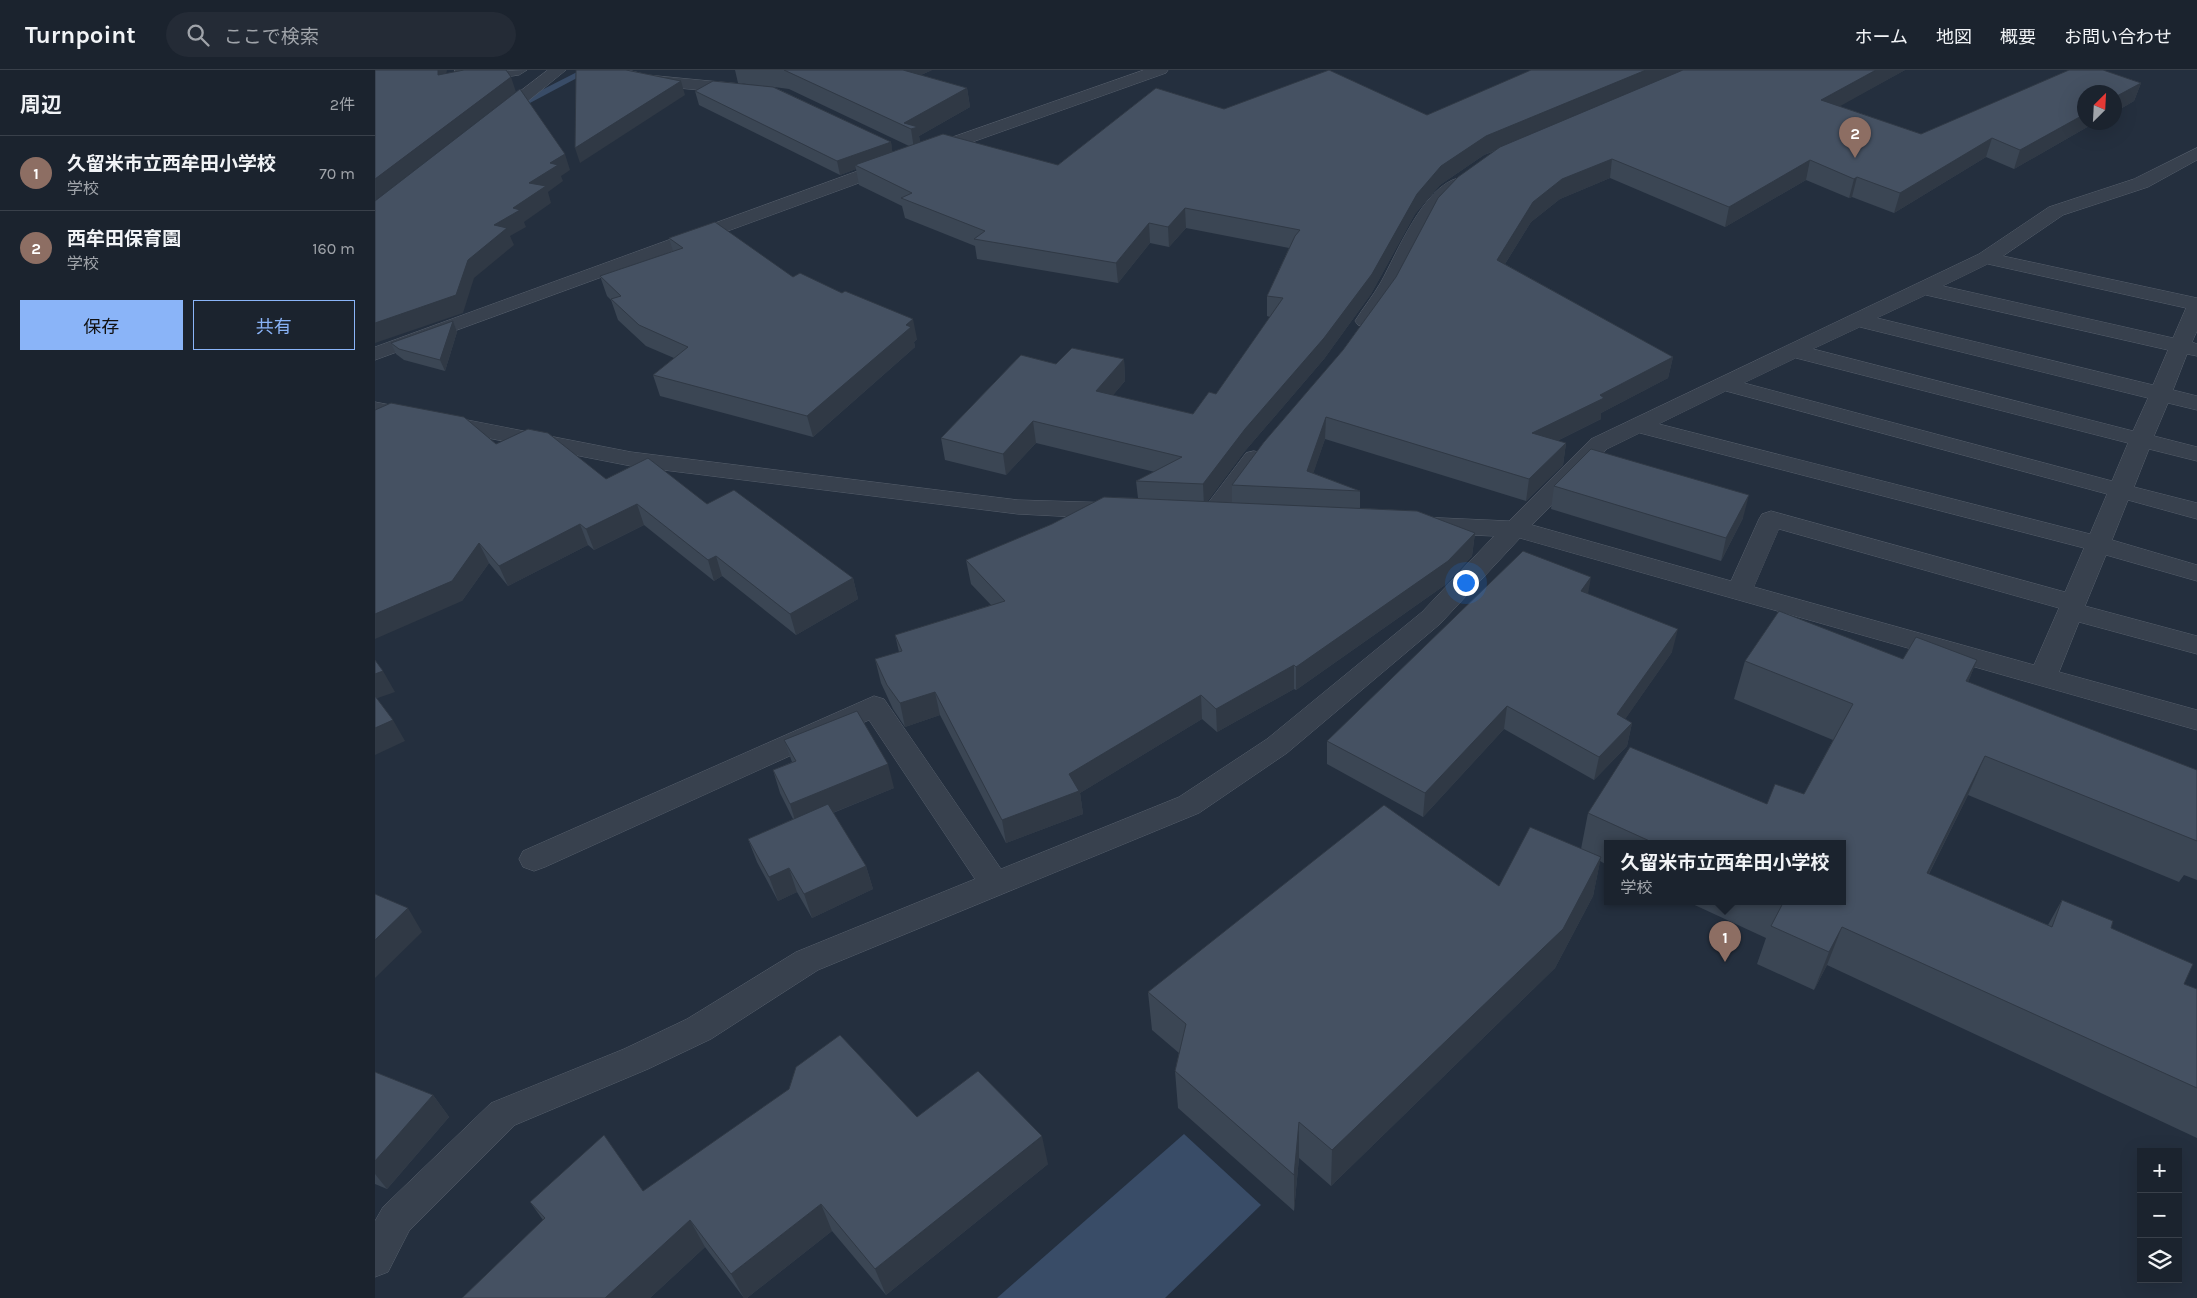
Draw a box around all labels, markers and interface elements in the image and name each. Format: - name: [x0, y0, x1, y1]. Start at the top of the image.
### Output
- search box: [166, 12, 516, 57]
- text: Turnpoint: [25, 21, 136, 49]
- icon: search: [184, 21, 212, 49]
- text: ここで検索: [224, 26, 319, 48]
- text: ホーム: [1855, 26, 1908, 48]
- text: 地図: [1936, 26, 1972, 48]
- text: 概要: [2000, 26, 2036, 48]
- text: お問い合わせ: [2064, 26, 2172, 48]
- north arrow: [2077, 85, 2122, 130]
- text: 周辺: [20, 93, 62, 117]
- text: 2件: [330, 95, 355, 114]
- pin: 2: [1839, 117, 1871, 158]
- text: 久留米市立西牟田小学校: [67, 153, 276, 175]
- text: 1: [33, 164, 39, 183]
- text: 70 m: [319, 164, 355, 183]
- text: 学校: [67, 179, 99, 198]
- text: 西牟田保育園: [67, 228, 181, 250]
- text: 2: [31, 239, 41, 258]
- text: 160 m: [312, 239, 355, 258]
- text: 学校: [67, 254, 99, 273]
- button: 保存: [20, 300, 183, 350]
- button: 共有: [193, 300, 355, 350]
- your location: [1453, 570, 1479, 596]
- popup: [1604, 840, 1846, 905]
- text: 久留米市立西牟田小学校: [1620, 852, 1830, 874]
- text: 学校: [1620, 878, 1653, 897]
- pin: 1: [1709, 921, 1741, 962]
- map controls: [2137, 1148, 2182, 1283]
- button: +: [2137, 1148, 2182, 1193]
- button: −: [2137, 1193, 2182, 1238]
- button: layers: [2137, 1238, 2182, 1283]

